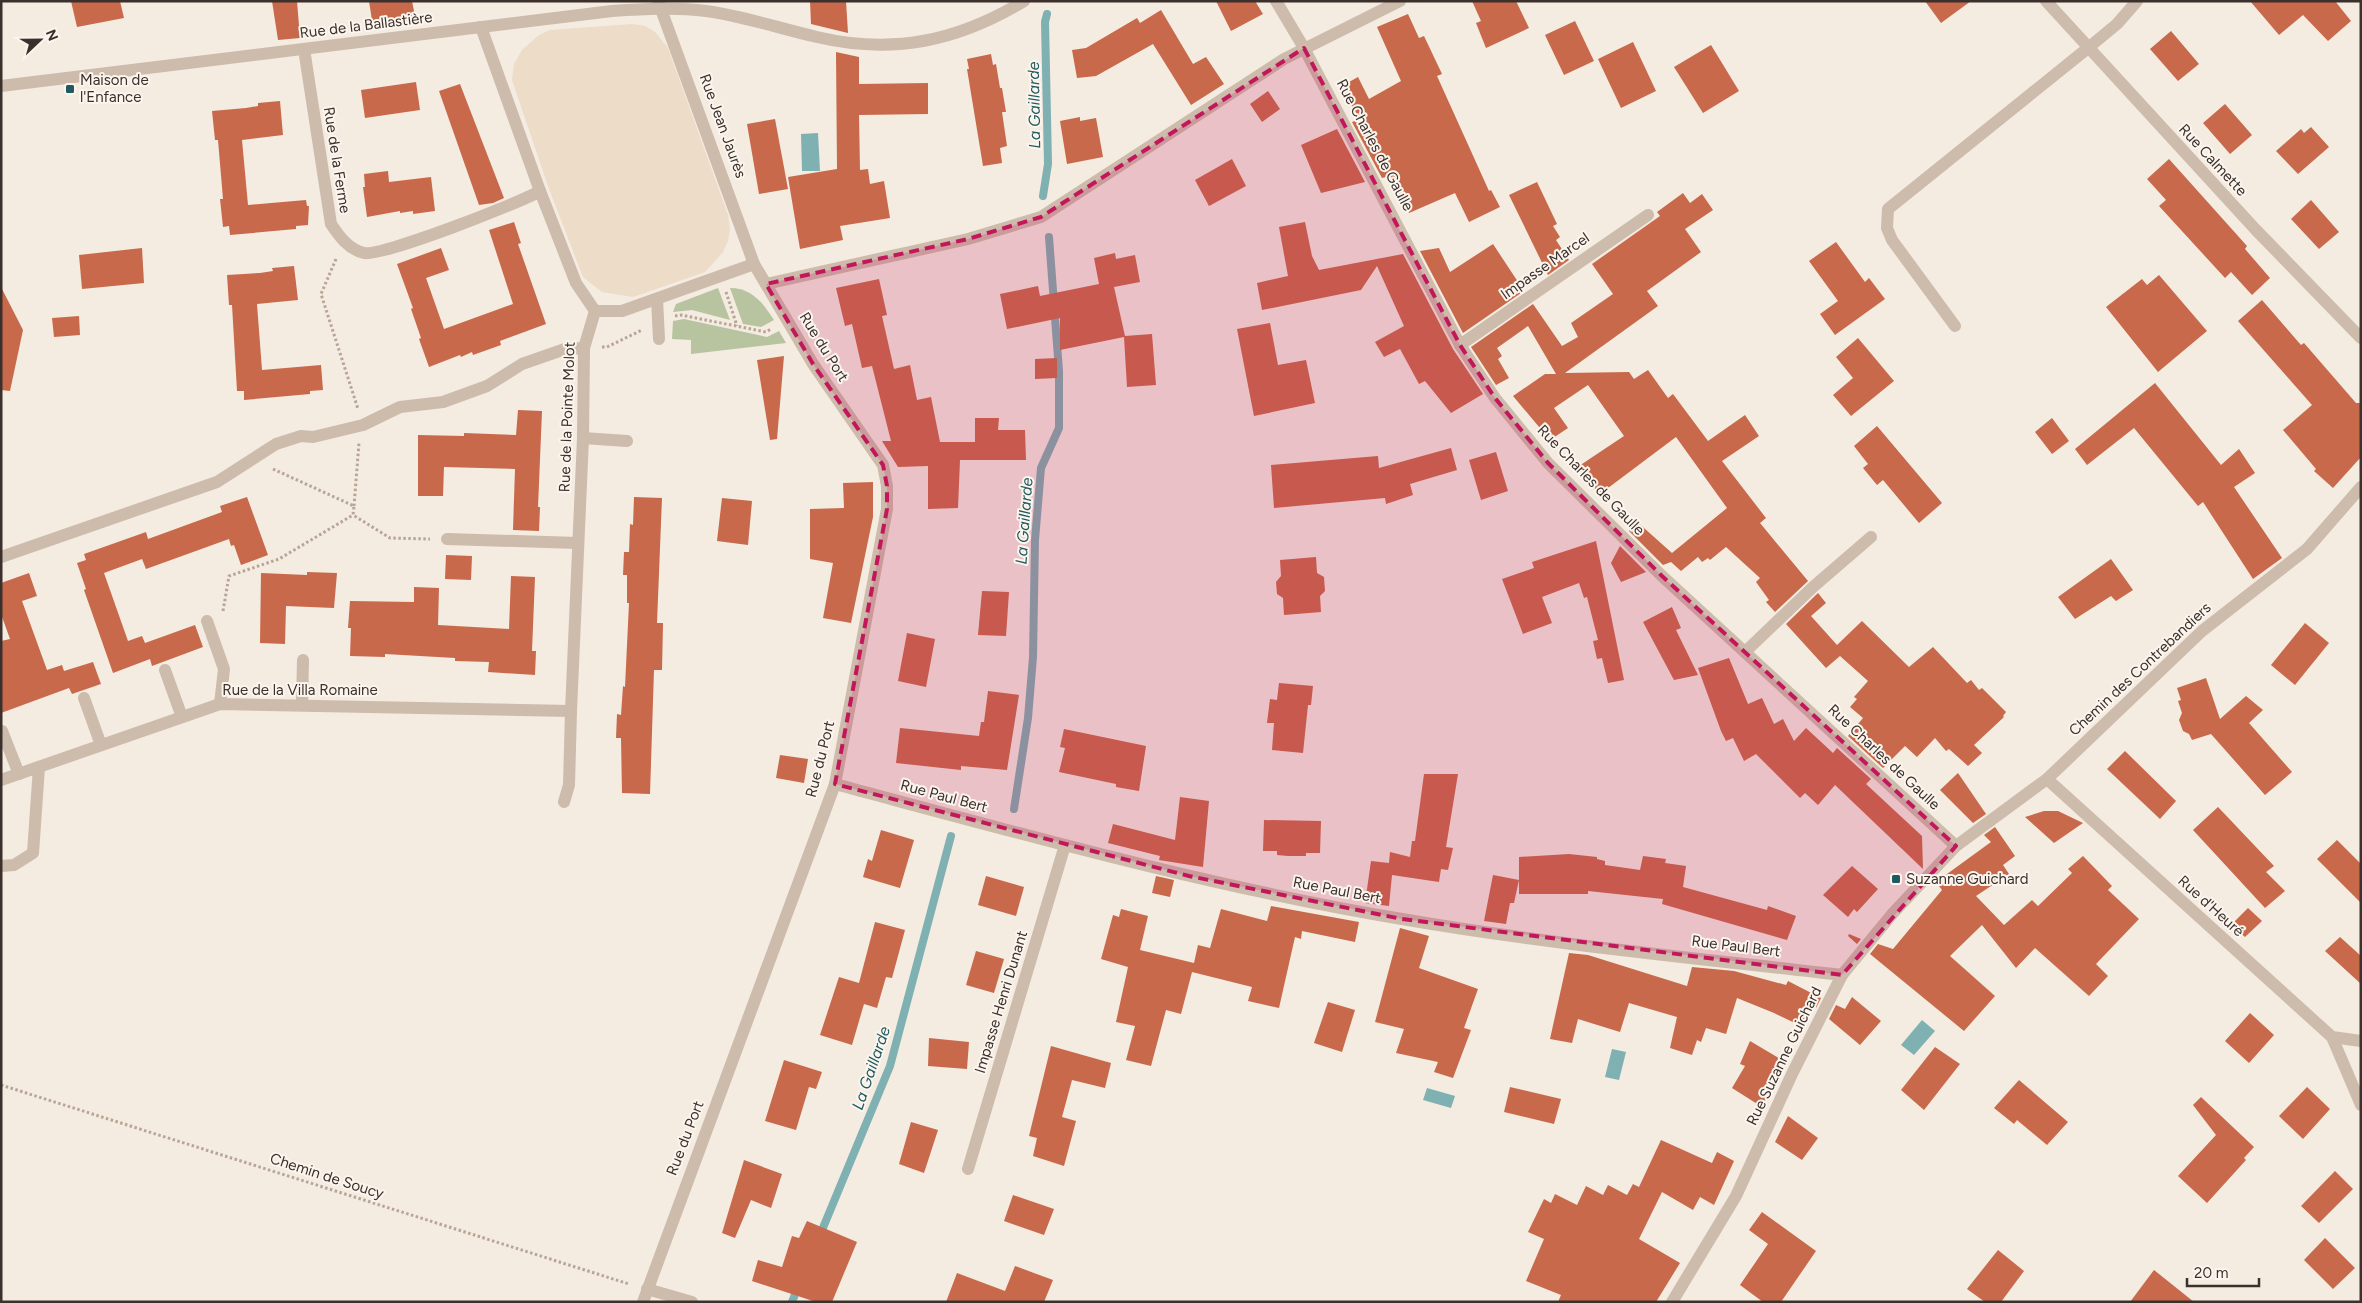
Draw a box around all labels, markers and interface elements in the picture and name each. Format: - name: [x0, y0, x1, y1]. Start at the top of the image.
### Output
- street label: Rue de la Ballastière: [299, 8, 433, 42]
- north arrow: [15, 15, 65, 65]
- text: N: [42, 27, 61, 44]
- water label: La Gaillarde: [1024, 61, 1044, 149]
- place label: Maison de l'Enfance: [80, 71, 149, 106]
- street label: Rue Jean Jaurès: [696, 72, 750, 180]
- street label: Rue Charles de Gaulle: [1333, 76, 1417, 214]
- marker: Maison de l'Enfance: [64, 83, 76, 95]
- street label: Rue de la Ferme: [320, 106, 354, 214]
- street label: Rue Calmette: [2175, 120, 2251, 200]
- street label: Impasse Marcel: [1497, 229, 1593, 303]
- street label: Rue du Port: [796, 309, 853, 385]
- street label: Rue de la Pointe Molot: [555, 341, 579, 493]
- street label: Rue Charles de Gaulle: [1534, 421, 1648, 539]
- water label: La Gaillarde: [1011, 477, 1037, 565]
- street label: Chemin des Contrebandiers: [2065, 598, 2215, 740]
- street label: Rue de la Villa Romaine: [222, 681, 378, 699]
- street label: Rue Charles de Gaulle: [1824, 700, 1944, 814]
- street label: Rue du Port: [802, 718, 838, 799]
- street label: Rue Paul Bert: [899, 776, 990, 816]
- place label: Suzanne Guichard: [1906, 870, 2028, 888]
- street label: Rue d'Heuré: [2174, 872, 2248, 940]
- street label: Rue Paul Bert: [1291, 873, 1383, 907]
- marker: Suzanne Guichard: [1890, 873, 1902, 885]
- street label: Impasse Henri Dunant: [971, 928, 1031, 1075]
- street label: Rue Paul Bert: [1691, 932, 1782, 960]
- street label: Rue Suzanne Guichard: [1743, 984, 1825, 1128]
- water label: La Gaillarde: [848, 1024, 894, 1112]
- street label: Rue du Port: [663, 1098, 708, 1178]
- street label: Chemin de Soucy: [268, 1149, 386, 1203]
- scale bar: [2187, 1256, 2260, 1288]
- text: 20 m: [2194, 1264, 2228, 1282]

